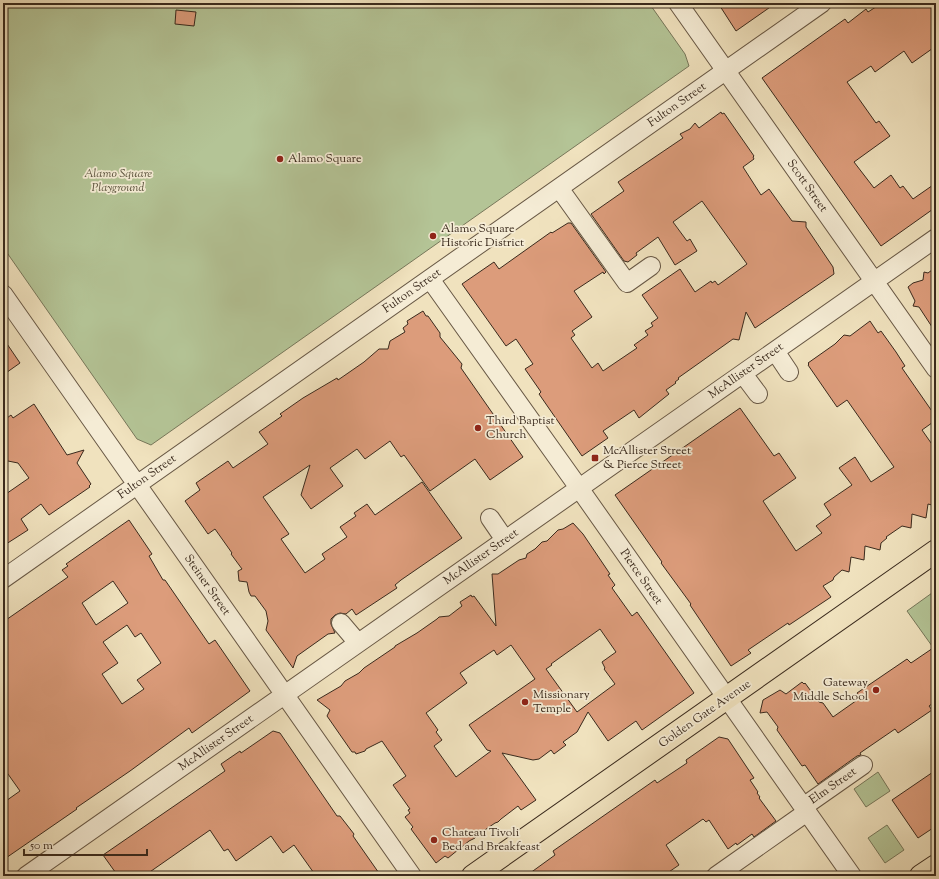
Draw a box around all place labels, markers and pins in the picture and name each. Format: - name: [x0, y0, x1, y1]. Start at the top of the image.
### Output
- place label: Alamo Square: [288, 150, 362, 168]
- marker: Alamo Square: [275, 154, 285, 164]
- place label: Alamo Square Historic District: [441, 220, 524, 252]
- marker: Alamo Square Historic District: [428, 231, 438, 241]
- place label: Third Baptist Church: [486, 412, 555, 444]
- marker: Third Baptist Church: [473, 423, 483, 433]
- place label: McAllister Street & Pierce Street: [603, 442, 691, 474]
- marker: McAllister Street & Pierce Street: [590, 453, 600, 463]
- place label: Gateway Middle School: [793, 674, 869, 706]
- marker: Gateway Middle School: [871, 685, 881, 695]
- place label: Missionary Temple: [533, 686, 590, 718]
- marker: Missionary Temple: [520, 697, 530, 707]
- place label: Chateau Tivoli Bed and Breakfeast: [442, 824, 540, 856]
- marker: Chateau Tivoli Bed and Breakfeast: [429, 835, 439, 845]

